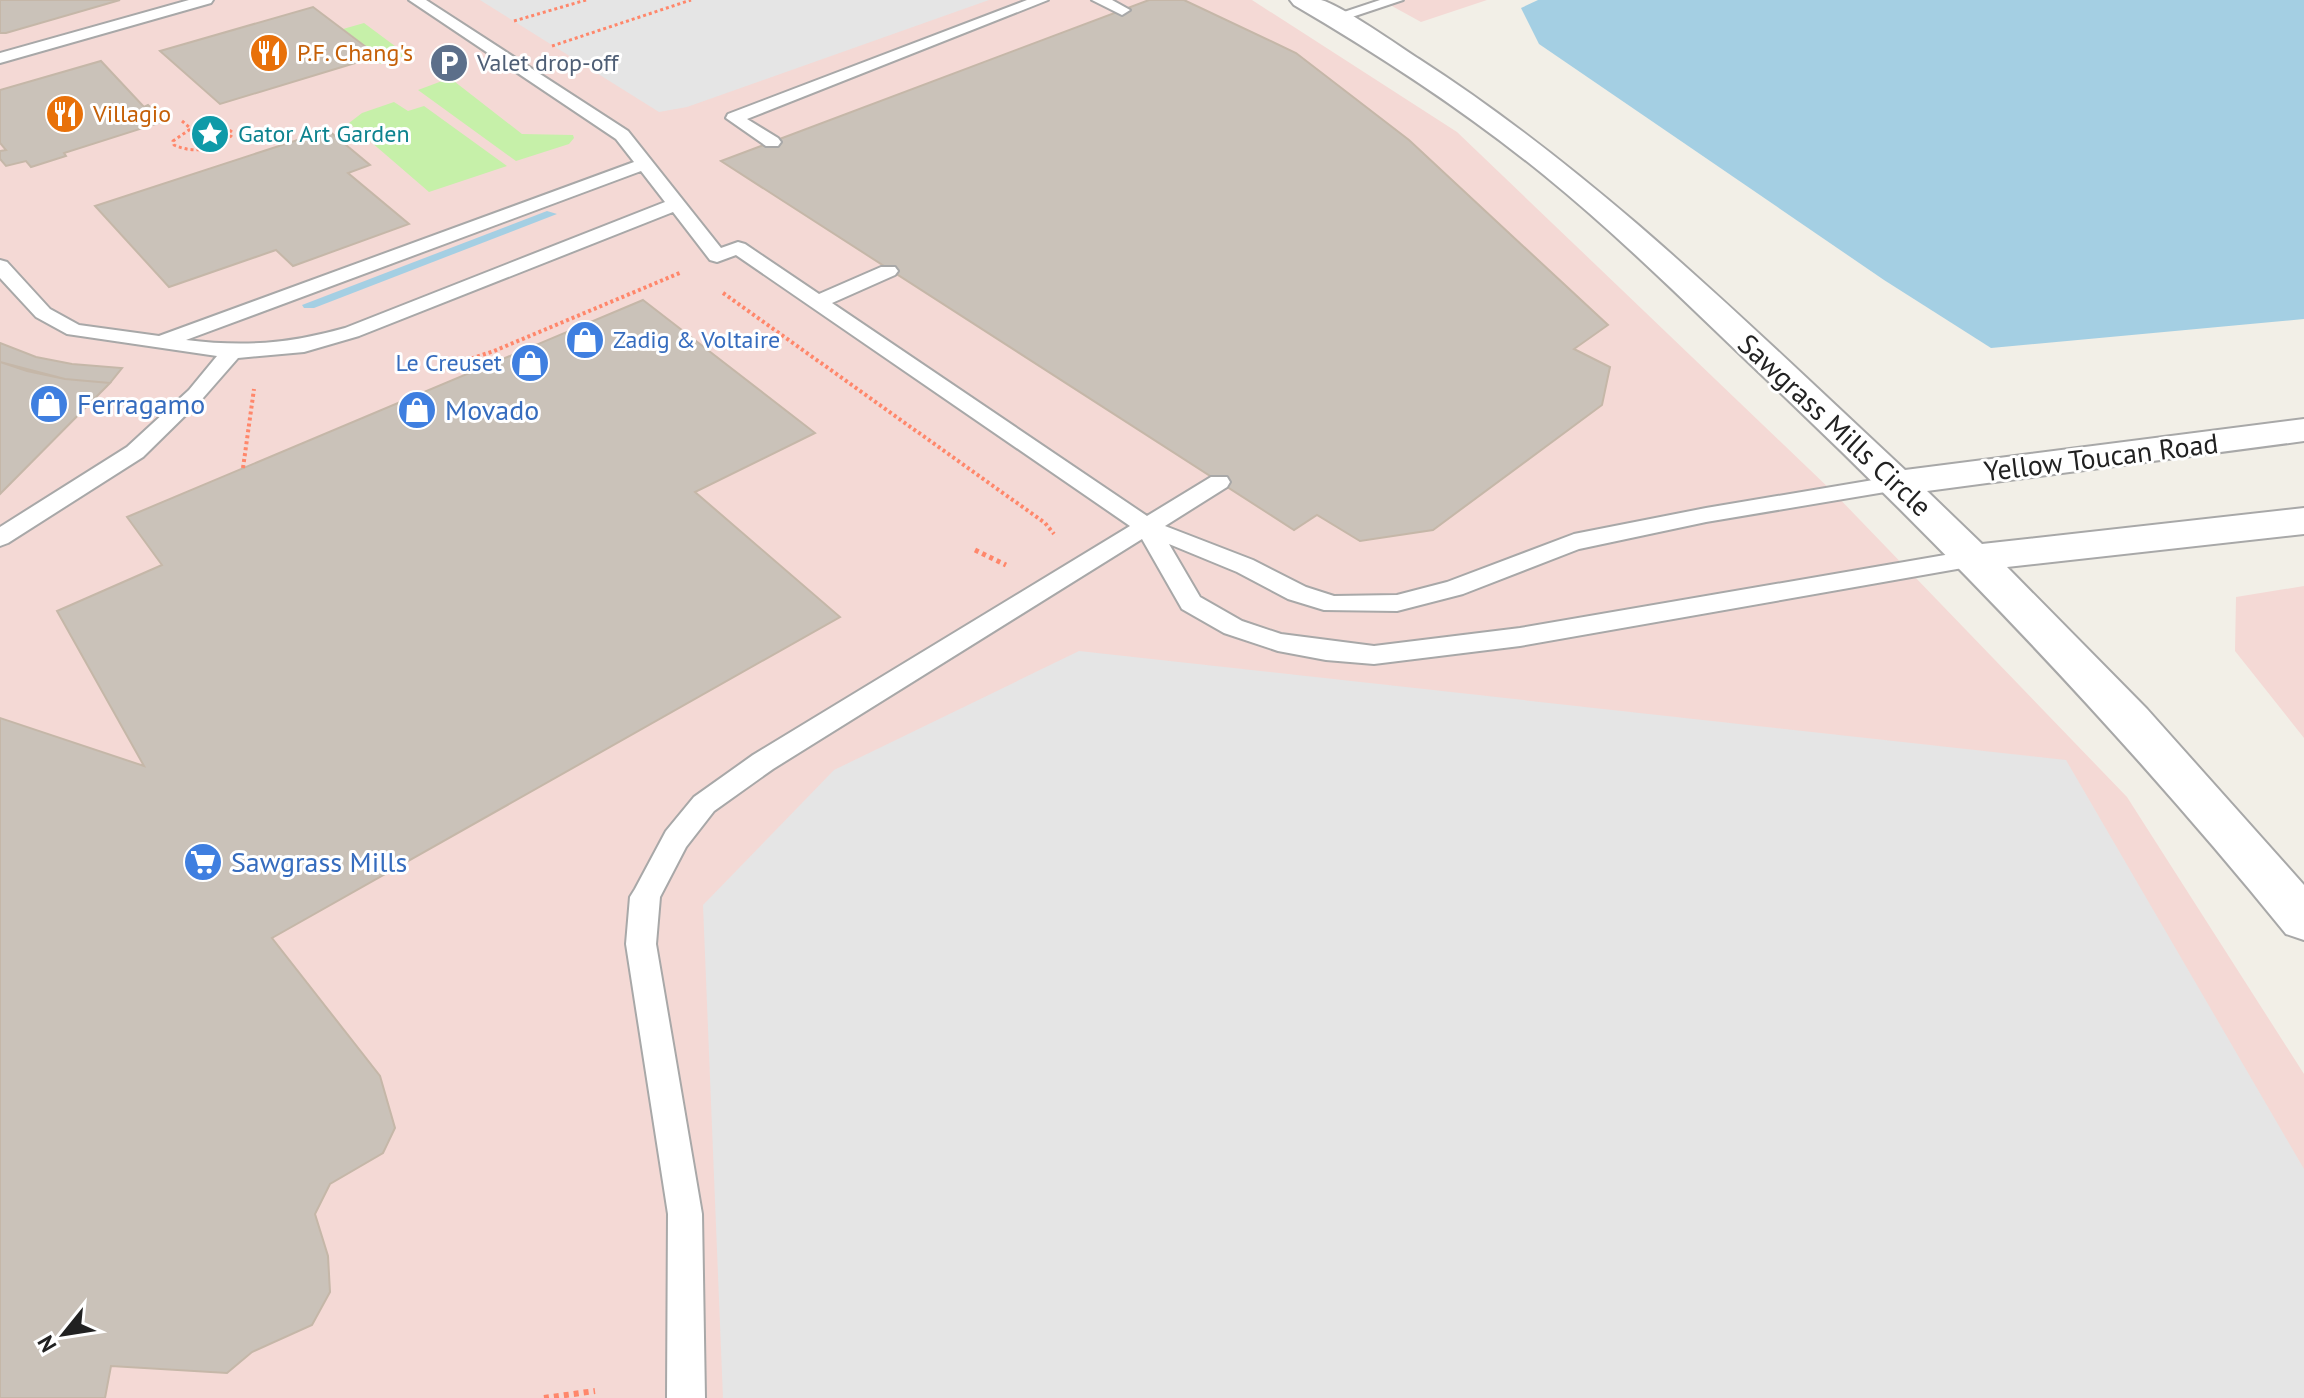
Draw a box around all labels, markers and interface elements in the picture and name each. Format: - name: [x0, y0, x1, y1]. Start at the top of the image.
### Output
- restaurant icon: P.F. Chang's: [248, 32, 290, 74]
- place label: P.F. Chang's: [297, 37, 413, 68]
- parking icon: Valet drop-off: [428, 42, 470, 84]
- place label: Valet drop-off: [476, 47, 620, 78]
- restaurant icon: Villagio: [44, 93, 86, 135]
- place label: Villagio: [92, 98, 171, 129]
- place icon: Gator Art Garden: [189, 113, 231, 155]
- place label: Gator Art Garden: [238, 118, 410, 149]
- shop icon: Zadig & Voltaire: [564, 319, 606, 361]
- place label: Zadig & Voltaire: [613, 324, 780, 355]
- street label: Sawgrass Mills Circle: [1731, 325, 1940, 524]
- shop icon: Le Creuset: [509, 342, 551, 384]
- place label: Le Creuset: [395, 347, 502, 378]
- shop icon: Ferragamo: [28, 383, 70, 425]
- place label: Ferragamo: [77, 385, 205, 422]
- shop icon: Movado: [396, 389, 438, 431]
- place label: Movado: [445, 391, 539, 428]
- street label: Yellow Toucan Road: [1982, 424, 2220, 489]
- supermarket icon: Sawgrass Mills: [182, 841, 224, 883]
- place label: Sawgrass Mills: [231, 843, 407, 880]
- north arrow: [24, 1294, 104, 1374]
- text: N: [31, 1331, 62, 1357]

